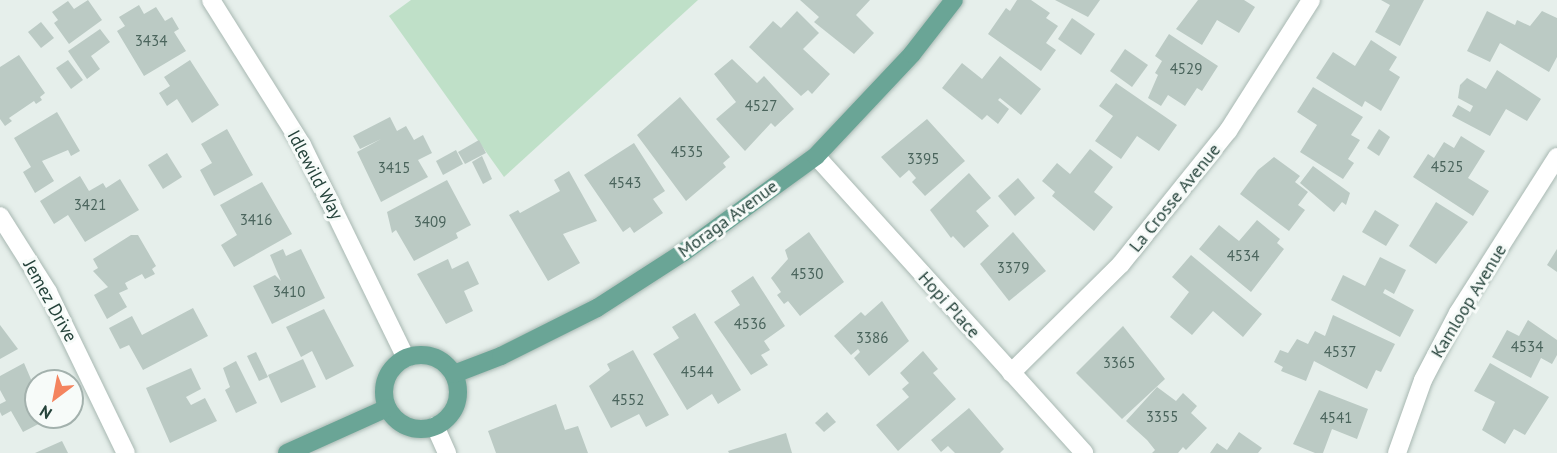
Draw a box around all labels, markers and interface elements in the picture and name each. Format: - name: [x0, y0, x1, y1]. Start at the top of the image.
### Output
- house number: 3434: [135, 32, 167, 50]
- house number: 4529: [1170, 60, 1202, 78]
- house number: 4527: [745, 97, 777, 115]
- street label: Idlewild Way: [282, 126, 348, 224]
- street label: La Crosse Avenue: [1125, 139, 1225, 257]
- house number: 4535: [671, 143, 703, 161]
- house number: 3395: [907, 150, 939, 168]
- house number: 4525: [1431, 158, 1463, 176]
- house number: 3415: [378, 159, 410, 177]
- house number: 4543: [609, 174, 641, 192]
- street label: Moraga Avenue: [674, 175, 782, 263]
- house number: 3421: [74, 196, 106, 214]
- house number: 3416: [240, 211, 272, 229]
- house number: 3409: [414, 213, 446, 231]
- street label: Kamloop Avenue: [1426, 240, 1512, 362]
- house number: 4534: [1227, 247, 1259, 265]
- street label: Jemez Drive: [18, 256, 82, 346]
- house number: 3379: [997, 259, 1029, 277]
- house number: 4530: [791, 265, 823, 283]
- street label: Hopi Place: [913, 267, 985, 343]
- house number: 3410: [273, 283, 305, 301]
- house number: 4536: [734, 315, 766, 333]
- house number: 3386: [856, 329, 888, 347]
- house number: 4534: [1511, 338, 1543, 356]
- house number: 4537: [1324, 343, 1356, 361]
- house number: 3365: [1103, 354, 1135, 372]
- house number: 4544: [681, 363, 713, 381]
- north arrow: [24, 369, 84, 429]
- house number: 4552: [612, 391, 644, 409]
- text: N: [36, 401, 55, 424]
- house number: 3355: [1146, 408, 1178, 426]
- house number: 4541: [1320, 409, 1352, 427]

